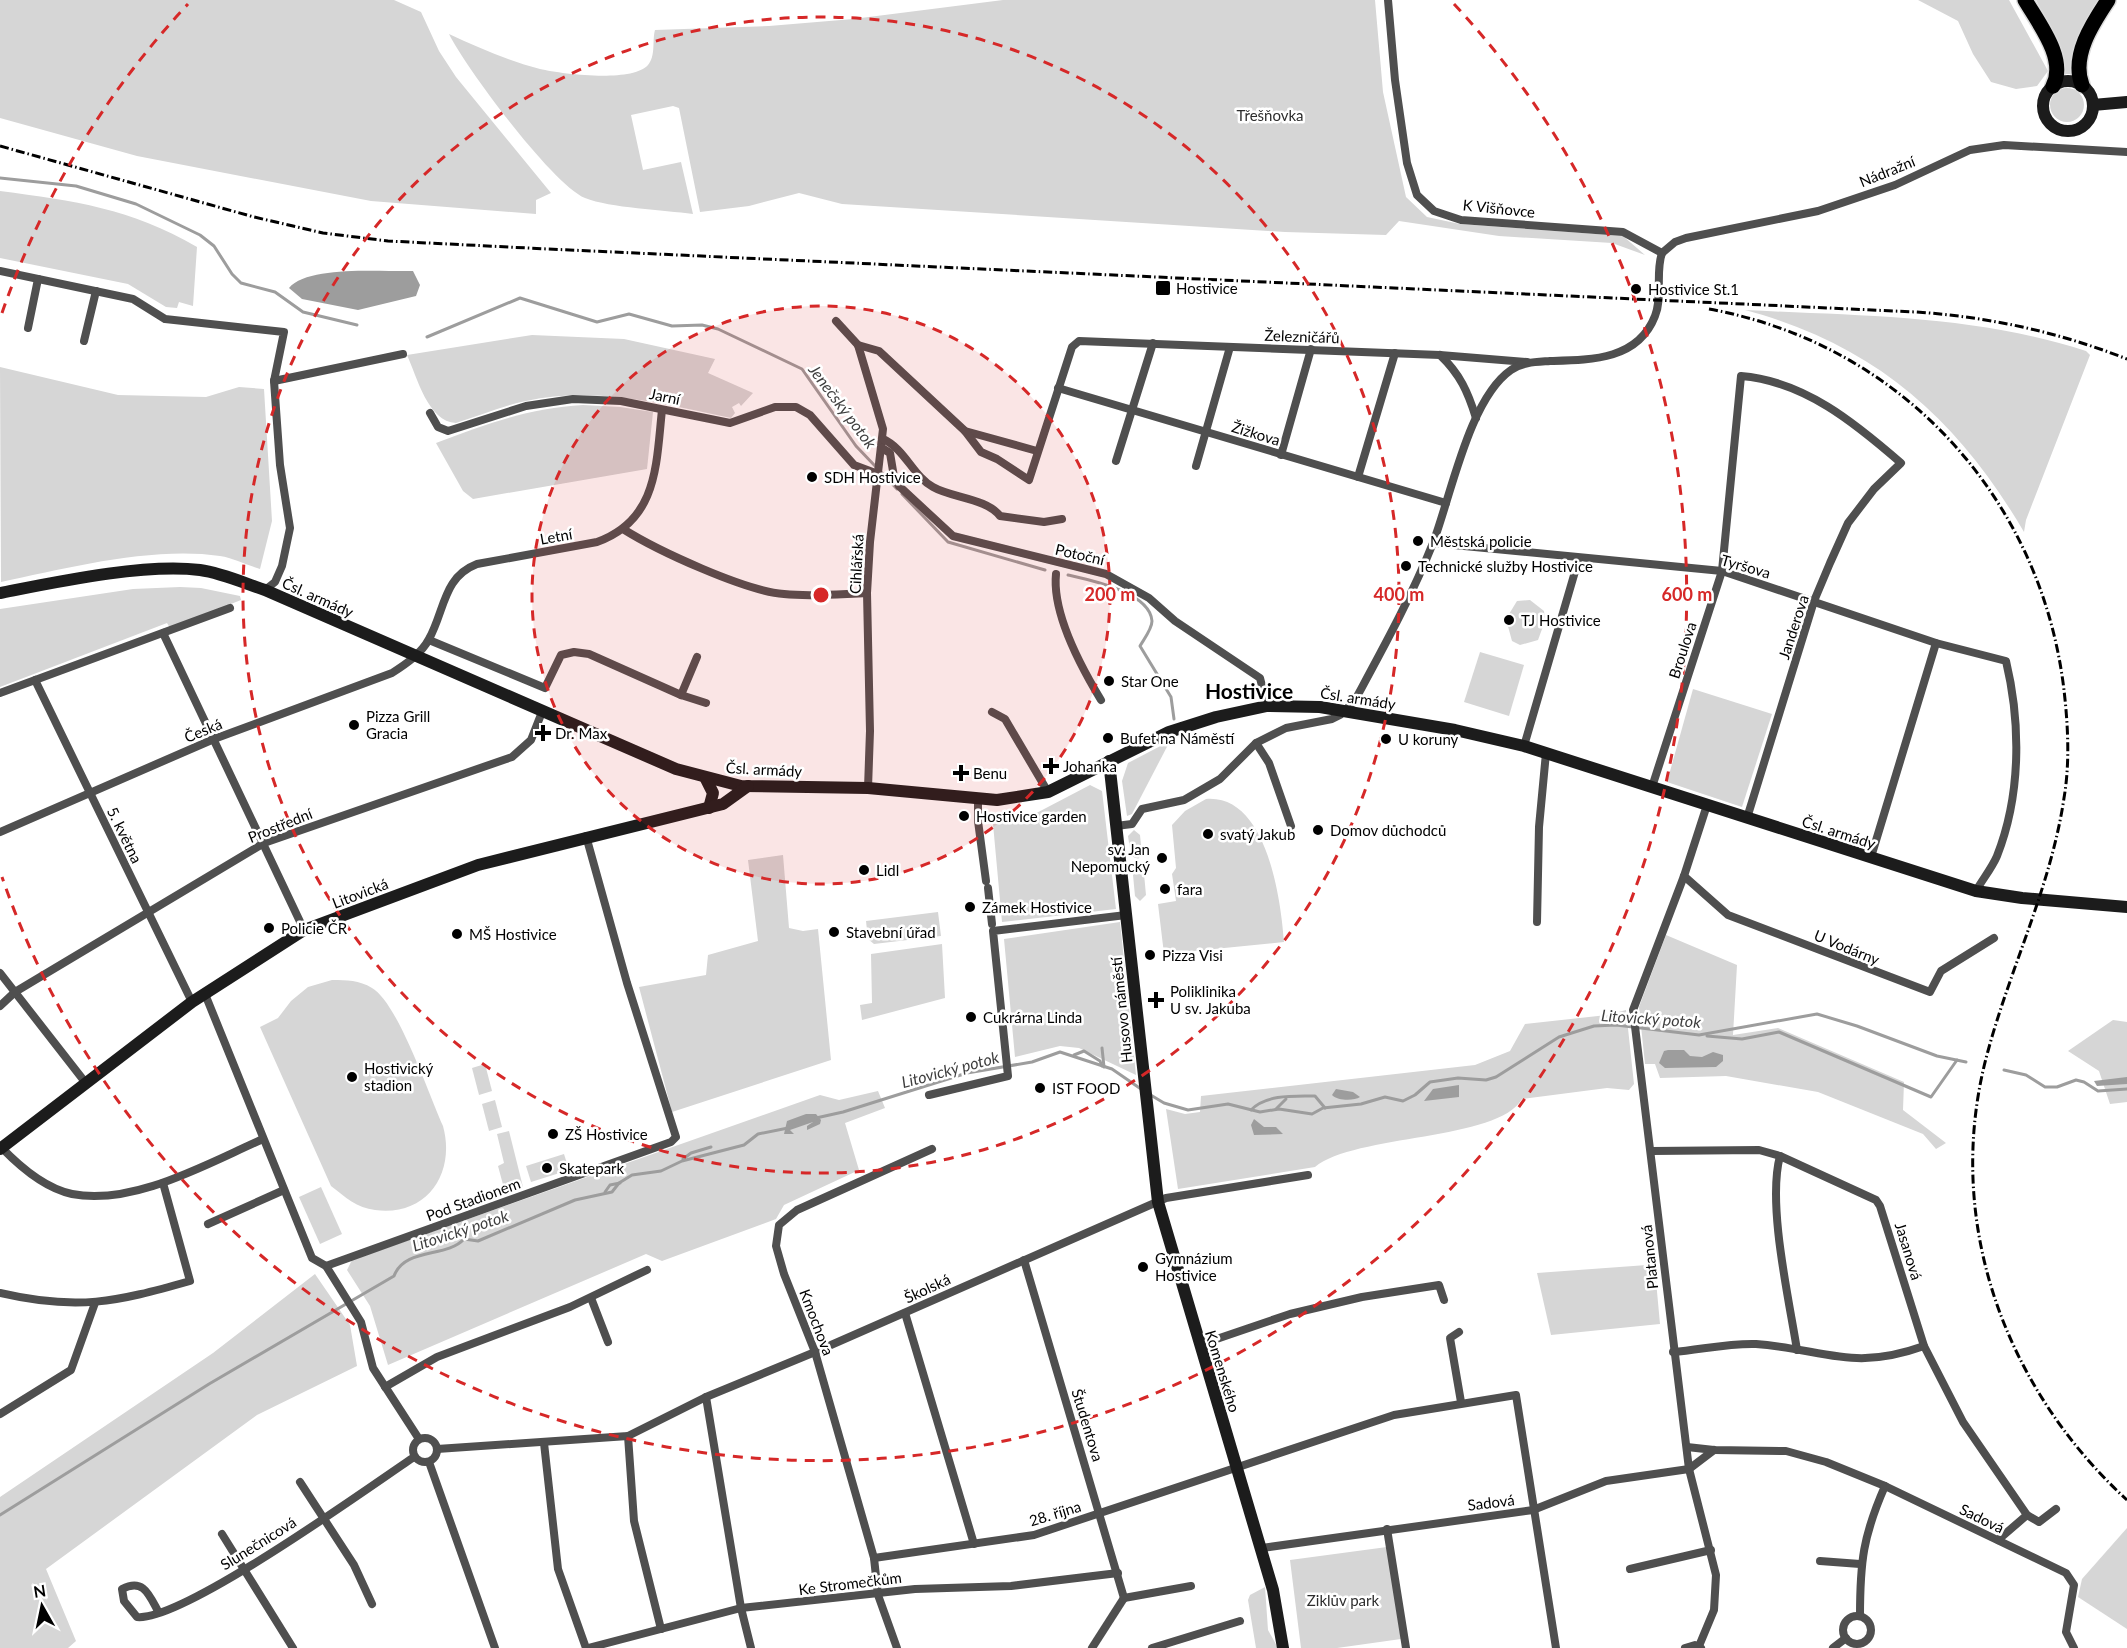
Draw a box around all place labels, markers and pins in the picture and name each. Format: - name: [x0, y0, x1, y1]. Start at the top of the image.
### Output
- marker: Hostivice: [1154, 279, 1172, 297]
- place label: Hostivice: [1176, 279, 1238, 297]
- place label: Hostivice St.1: [1648, 280, 1739, 298]
- marker: Hostivice St.1: [1629, 282, 1643, 296]
- place label: SDH Hostivice: [824, 468, 921, 486]
- marker: SDH Hostivice: [805, 470, 819, 484]
- place label: Městská policie: [1430, 532, 1532, 550]
- marker: Městská policie: [1411, 534, 1425, 548]
- place label: Technické služby Hostivice: [1418, 557, 1593, 575]
- marker: Technické služby Hostivice: [1399, 559, 1413, 573]
- centre of rings: [811, 585, 831, 605]
- place label: TJ Hostivice: [1521, 611, 1601, 629]
- marker: TJ Hostivice: [1502, 613, 1516, 627]
- place label: Star One: [1121, 672, 1179, 690]
- marker: Star One: [1102, 674, 1116, 688]
- place label: Pizza Grill Gracia: [366, 707, 430, 742]
- marker: Pizza Grill Gracia: [347, 718, 361, 732]
- place label: Dr. Max: [555, 724, 608, 742]
- marker: Dr. Max: [536, 726, 550, 740]
- place label: Bufet na Náměstí: [1120, 729, 1235, 747]
- place label: U koruny: [1398, 730, 1459, 748]
- marker: Bufet na Náměstí: [1101, 731, 1115, 745]
- marker: U koruny: [1379, 732, 1393, 746]
- place label: Johanka: [1063, 757, 1117, 775]
- marker: Johanka: [1044, 759, 1058, 773]
- place label: Benu: [973, 764, 1007, 782]
- marker: Benu: [954, 766, 968, 780]
- place label: Hostivice garden: [976, 807, 1087, 825]
- marker: Hostivice garden: [957, 809, 971, 823]
- place label: Domov důchodců: [1330, 821, 1446, 839]
- marker: Domov důchodců: [1311, 823, 1325, 837]
- place label: svatý Jakub: [1220, 825, 1295, 843]
- marker: svatý Jakub: [1201, 827, 1215, 841]
- place label: sv. Jan Nepomucký: [1071, 840, 1150, 875]
- marker: sv. Jan Nepomucký: [1155, 851, 1169, 865]
- place label: Lidl: [876, 861, 899, 879]
- marker: Lidl: [857, 863, 871, 877]
- place label: fara: [1177, 880, 1202, 898]
- marker: fara: [1158, 882, 1172, 896]
- place label: Zámek Hostivice: [982, 898, 1092, 916]
- marker: Zámek Hostivice: [963, 900, 977, 914]
- place label: Policie ČR: [281, 919, 348, 937]
- marker: Policie ČR: [262, 921, 276, 935]
- place label: Stavební úřad: [846, 923, 936, 941]
- place label: MŠ Hostivice: [469, 925, 557, 943]
- marker: Stavební úřad: [827, 925, 841, 939]
- marker: MŠ Hostivice: [450, 927, 464, 941]
- place label: Pizza Visi: [1162, 946, 1223, 964]
- marker: Pizza Visi: [1143, 948, 1157, 962]
- place label: Poliklinika U sv. Jakuba: [1170, 982, 1251, 1017]
- marker: Poliklinika U sv. Jakuba: [1147, 991, 1165, 1009]
- place label: Cukrárna Linda: [983, 1008, 1082, 1026]
- marker: Cukrárna Linda: [964, 1010, 978, 1024]
- place label: Hostivický stadion: [364, 1059, 434, 1094]
- marker: Hostivický stadion: [345, 1070, 359, 1084]
- place label: IST FOOD: [1052, 1079, 1120, 1097]
- marker: IST FOOD: [1033, 1081, 1047, 1095]
- place label: ZŠ Hostivice: [565, 1125, 648, 1143]
- marker: ZŠ Hostivice: [546, 1127, 560, 1141]
- place label: Skatepark: [559, 1159, 625, 1177]
- marker: Skatepark: [540, 1161, 554, 1175]
- place label: Gymnázium Hostivice: [1155, 1249, 1233, 1284]
- marker: Gymnázium Hostivice: [1136, 1260, 1150, 1274]

